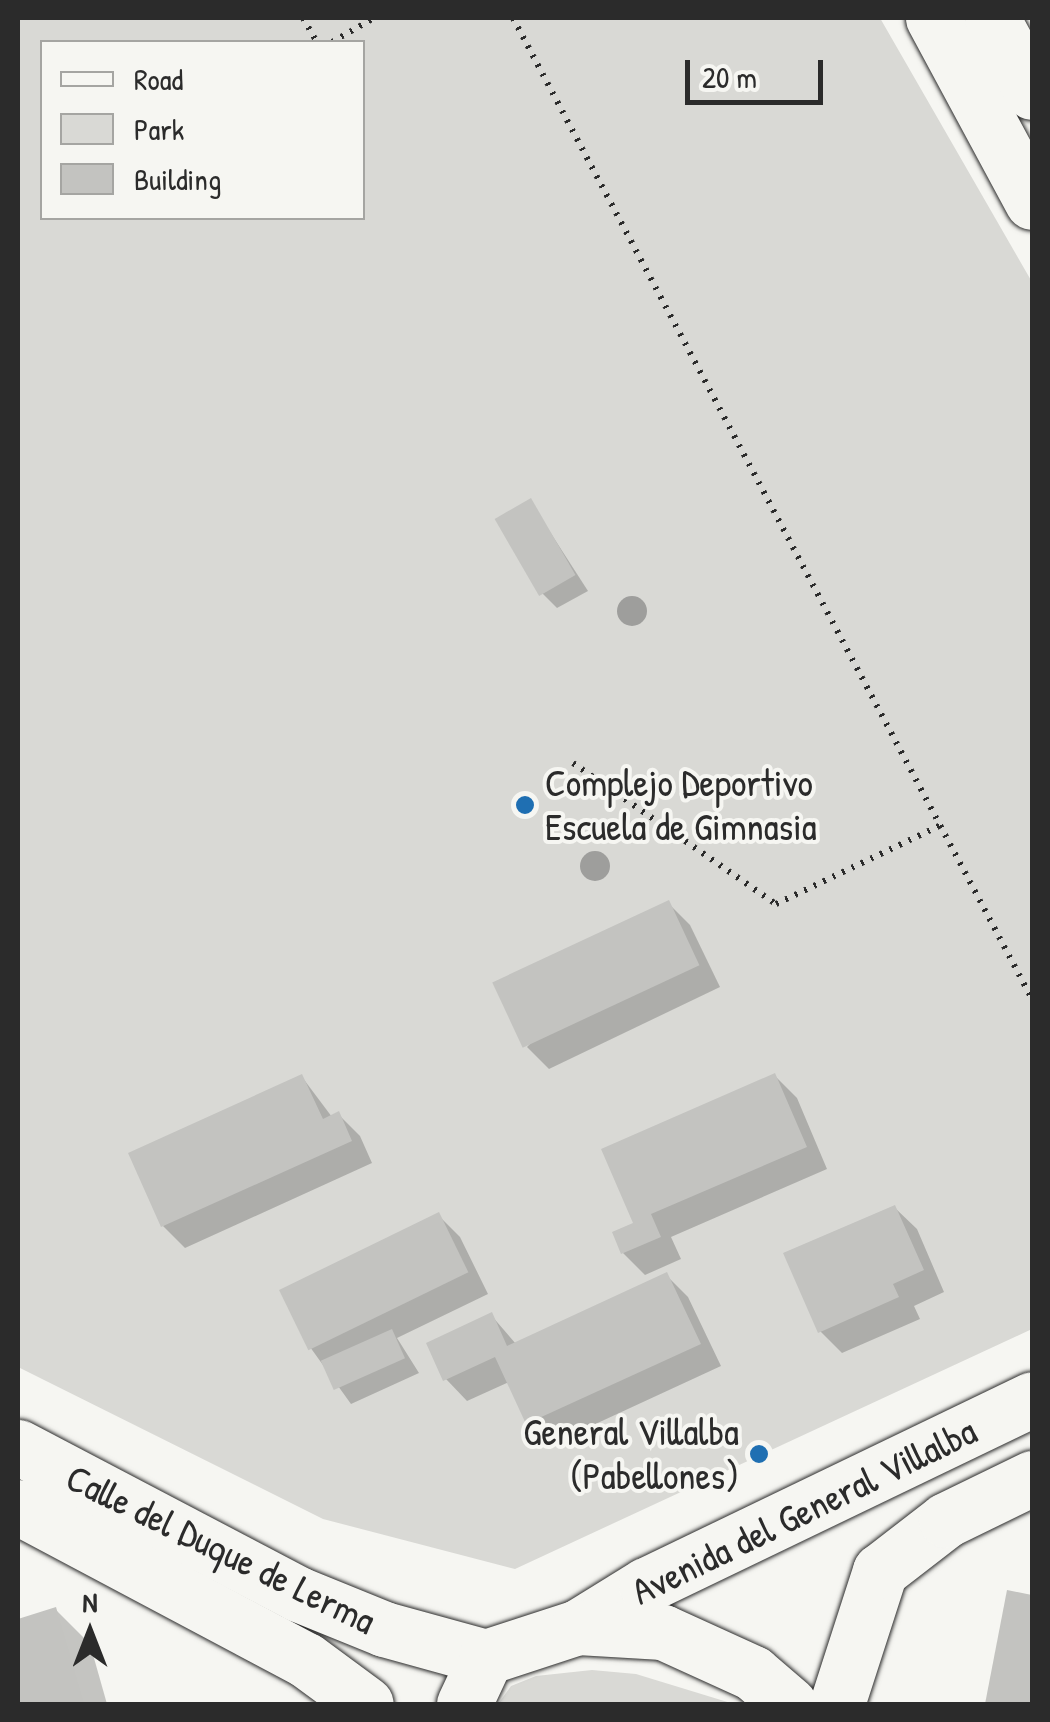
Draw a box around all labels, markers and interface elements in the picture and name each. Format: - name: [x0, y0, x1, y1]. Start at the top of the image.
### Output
- legend: [40, 40, 365, 220]
- scale bar: [690, 40, 828, 102]
- text: 20 m: [702, 57, 757, 97]
- text: Road: [134, 59, 183, 99]
- text: Park: [134, 109, 184, 149]
- text: Building: [134, 159, 221, 199]
- place label: Complejo Deportivo Escuela de Gimnasia: [545, 760, 817, 849]
- marker: Complejo Deportivo Escuela de Gimnasia: [514, 794, 536, 816]
- street label: Avenida del General Villalba: [624, 1408, 984, 1614]
- place label: General Villalba (Pabellones): [523, 1409, 739, 1498]
- marker: General Villalba (Pabellones): [748, 1443, 770, 1465]
- street label: Calle del Duque de Lerma: [59, 1454, 383, 1644]
- north arrow: [40, 1582, 140, 1682]
- text: N: [83, 1583, 97, 1621]

